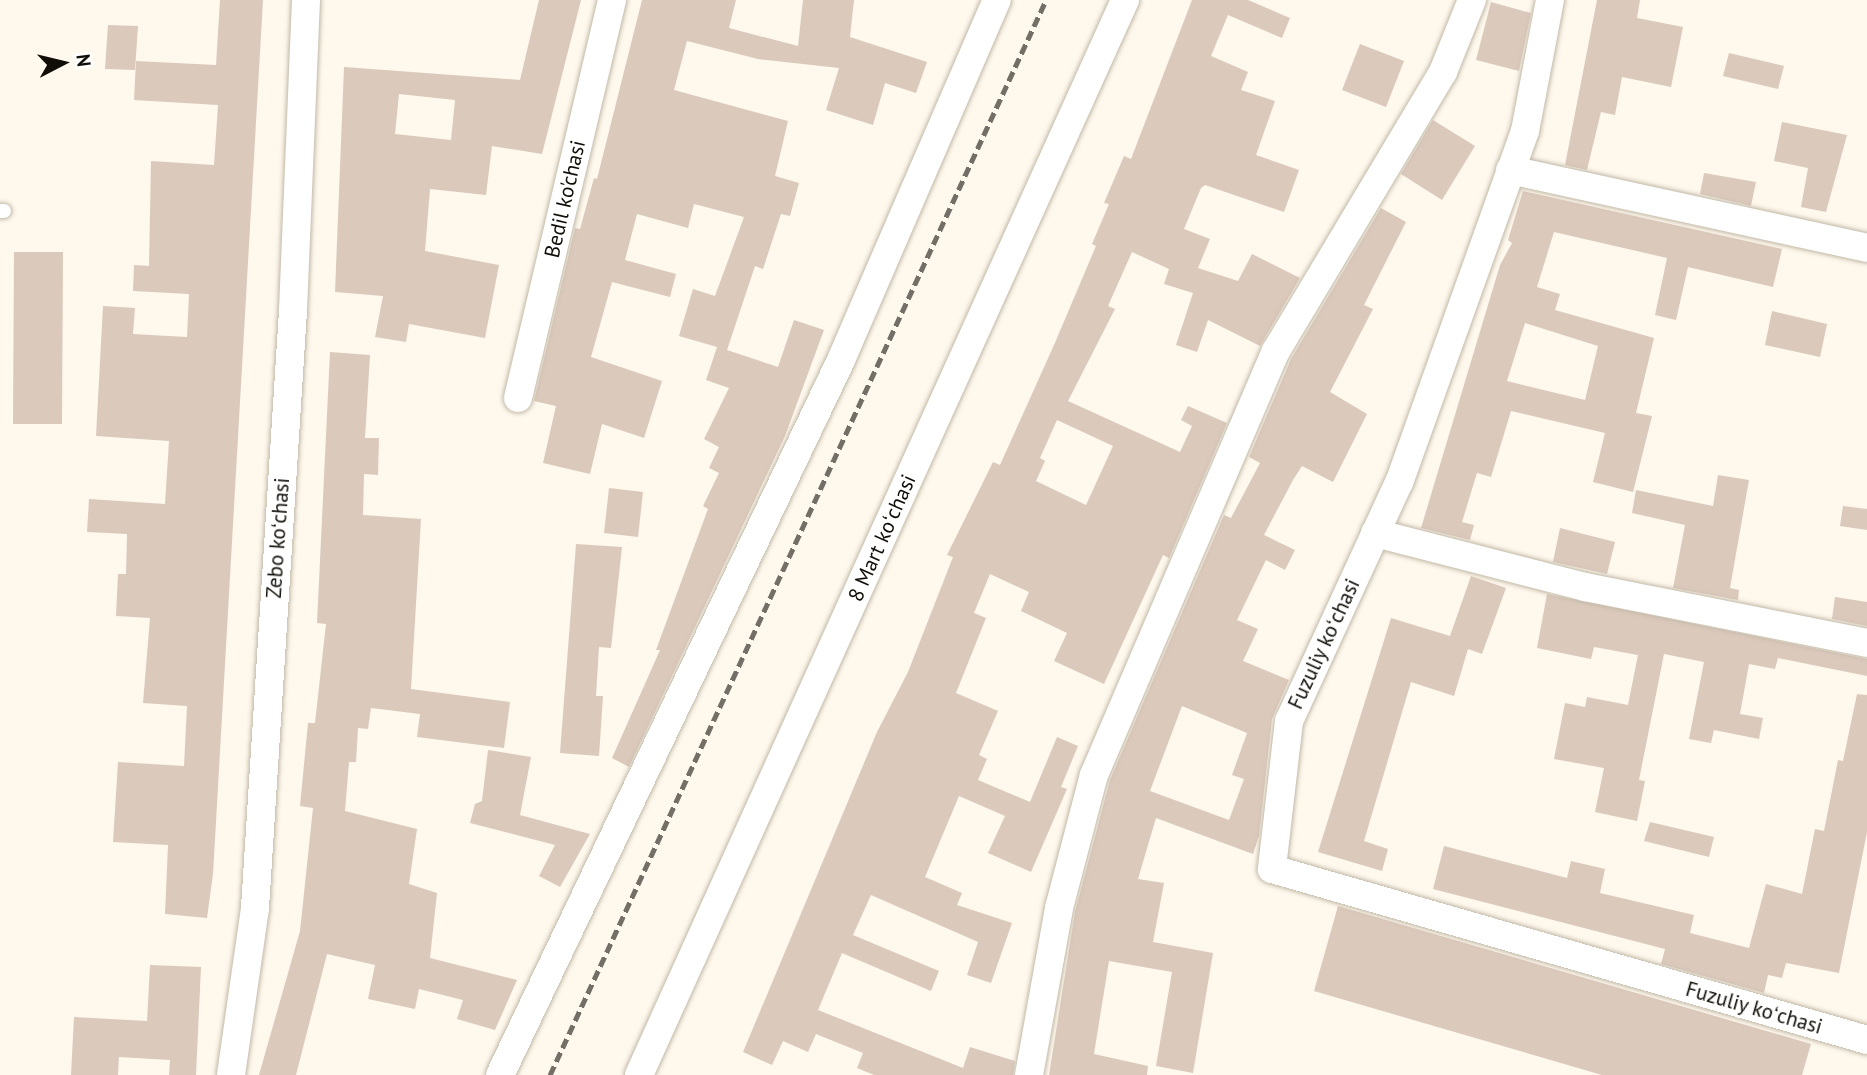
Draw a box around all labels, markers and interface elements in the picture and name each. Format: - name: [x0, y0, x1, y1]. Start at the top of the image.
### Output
- north arrow: [28, 28, 98, 98]
- text: N: [71, 53, 97, 68]
- street label: Bedil ko'chasi: [539, 138, 591, 260]
- street label: 8 Mart koʻchasi: [843, 471, 921, 605]
- street label: Zebo koʻchasi: [261, 477, 295, 599]
- street label: Fuzuliy koʻchasi: [1283, 575, 1365, 713]
- street label: Fuzuliy koʻchasi: [1682, 976, 1826, 1040]

